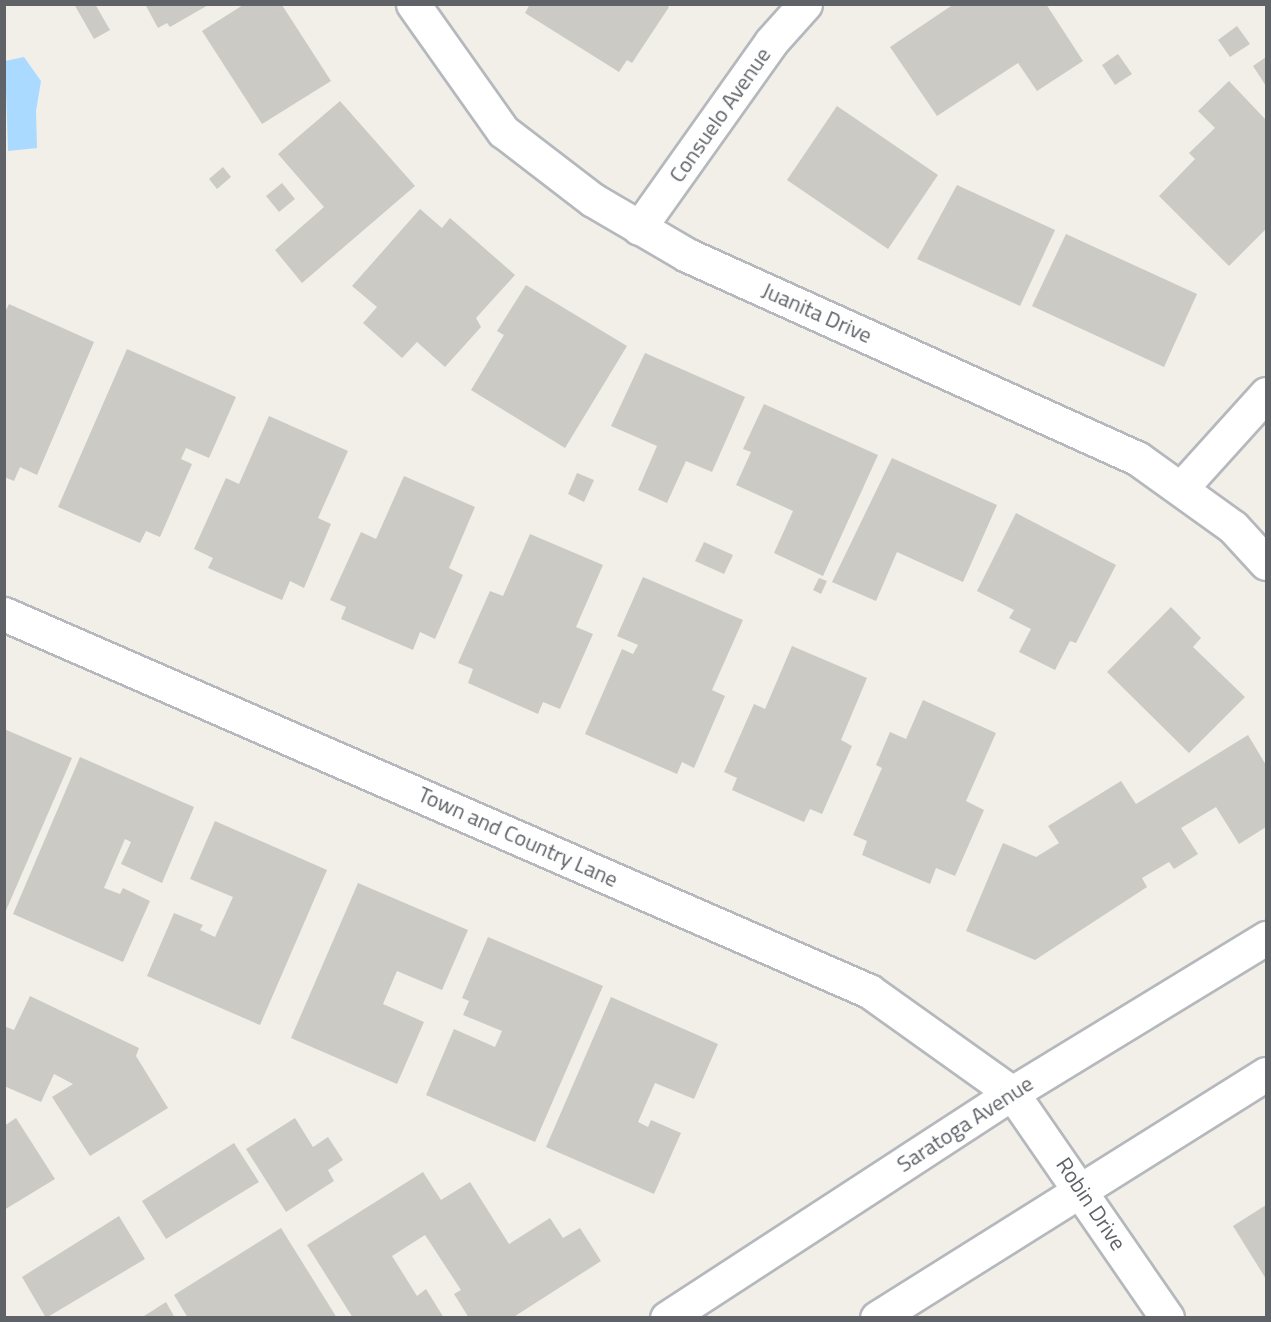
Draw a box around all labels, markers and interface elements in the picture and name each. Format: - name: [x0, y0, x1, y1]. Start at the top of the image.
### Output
- street label: Consuelo Avenue: [664, 42, 776, 188]
- street label: Juanita Drive: [758, 277, 876, 349]
- street label: Town and Country Lane: [414, 781, 622, 893]
- street label: Saratoga Avenue: [892, 1070, 1038, 1178]
- street label: Robin Drive: [1050, 1153, 1132, 1255]

